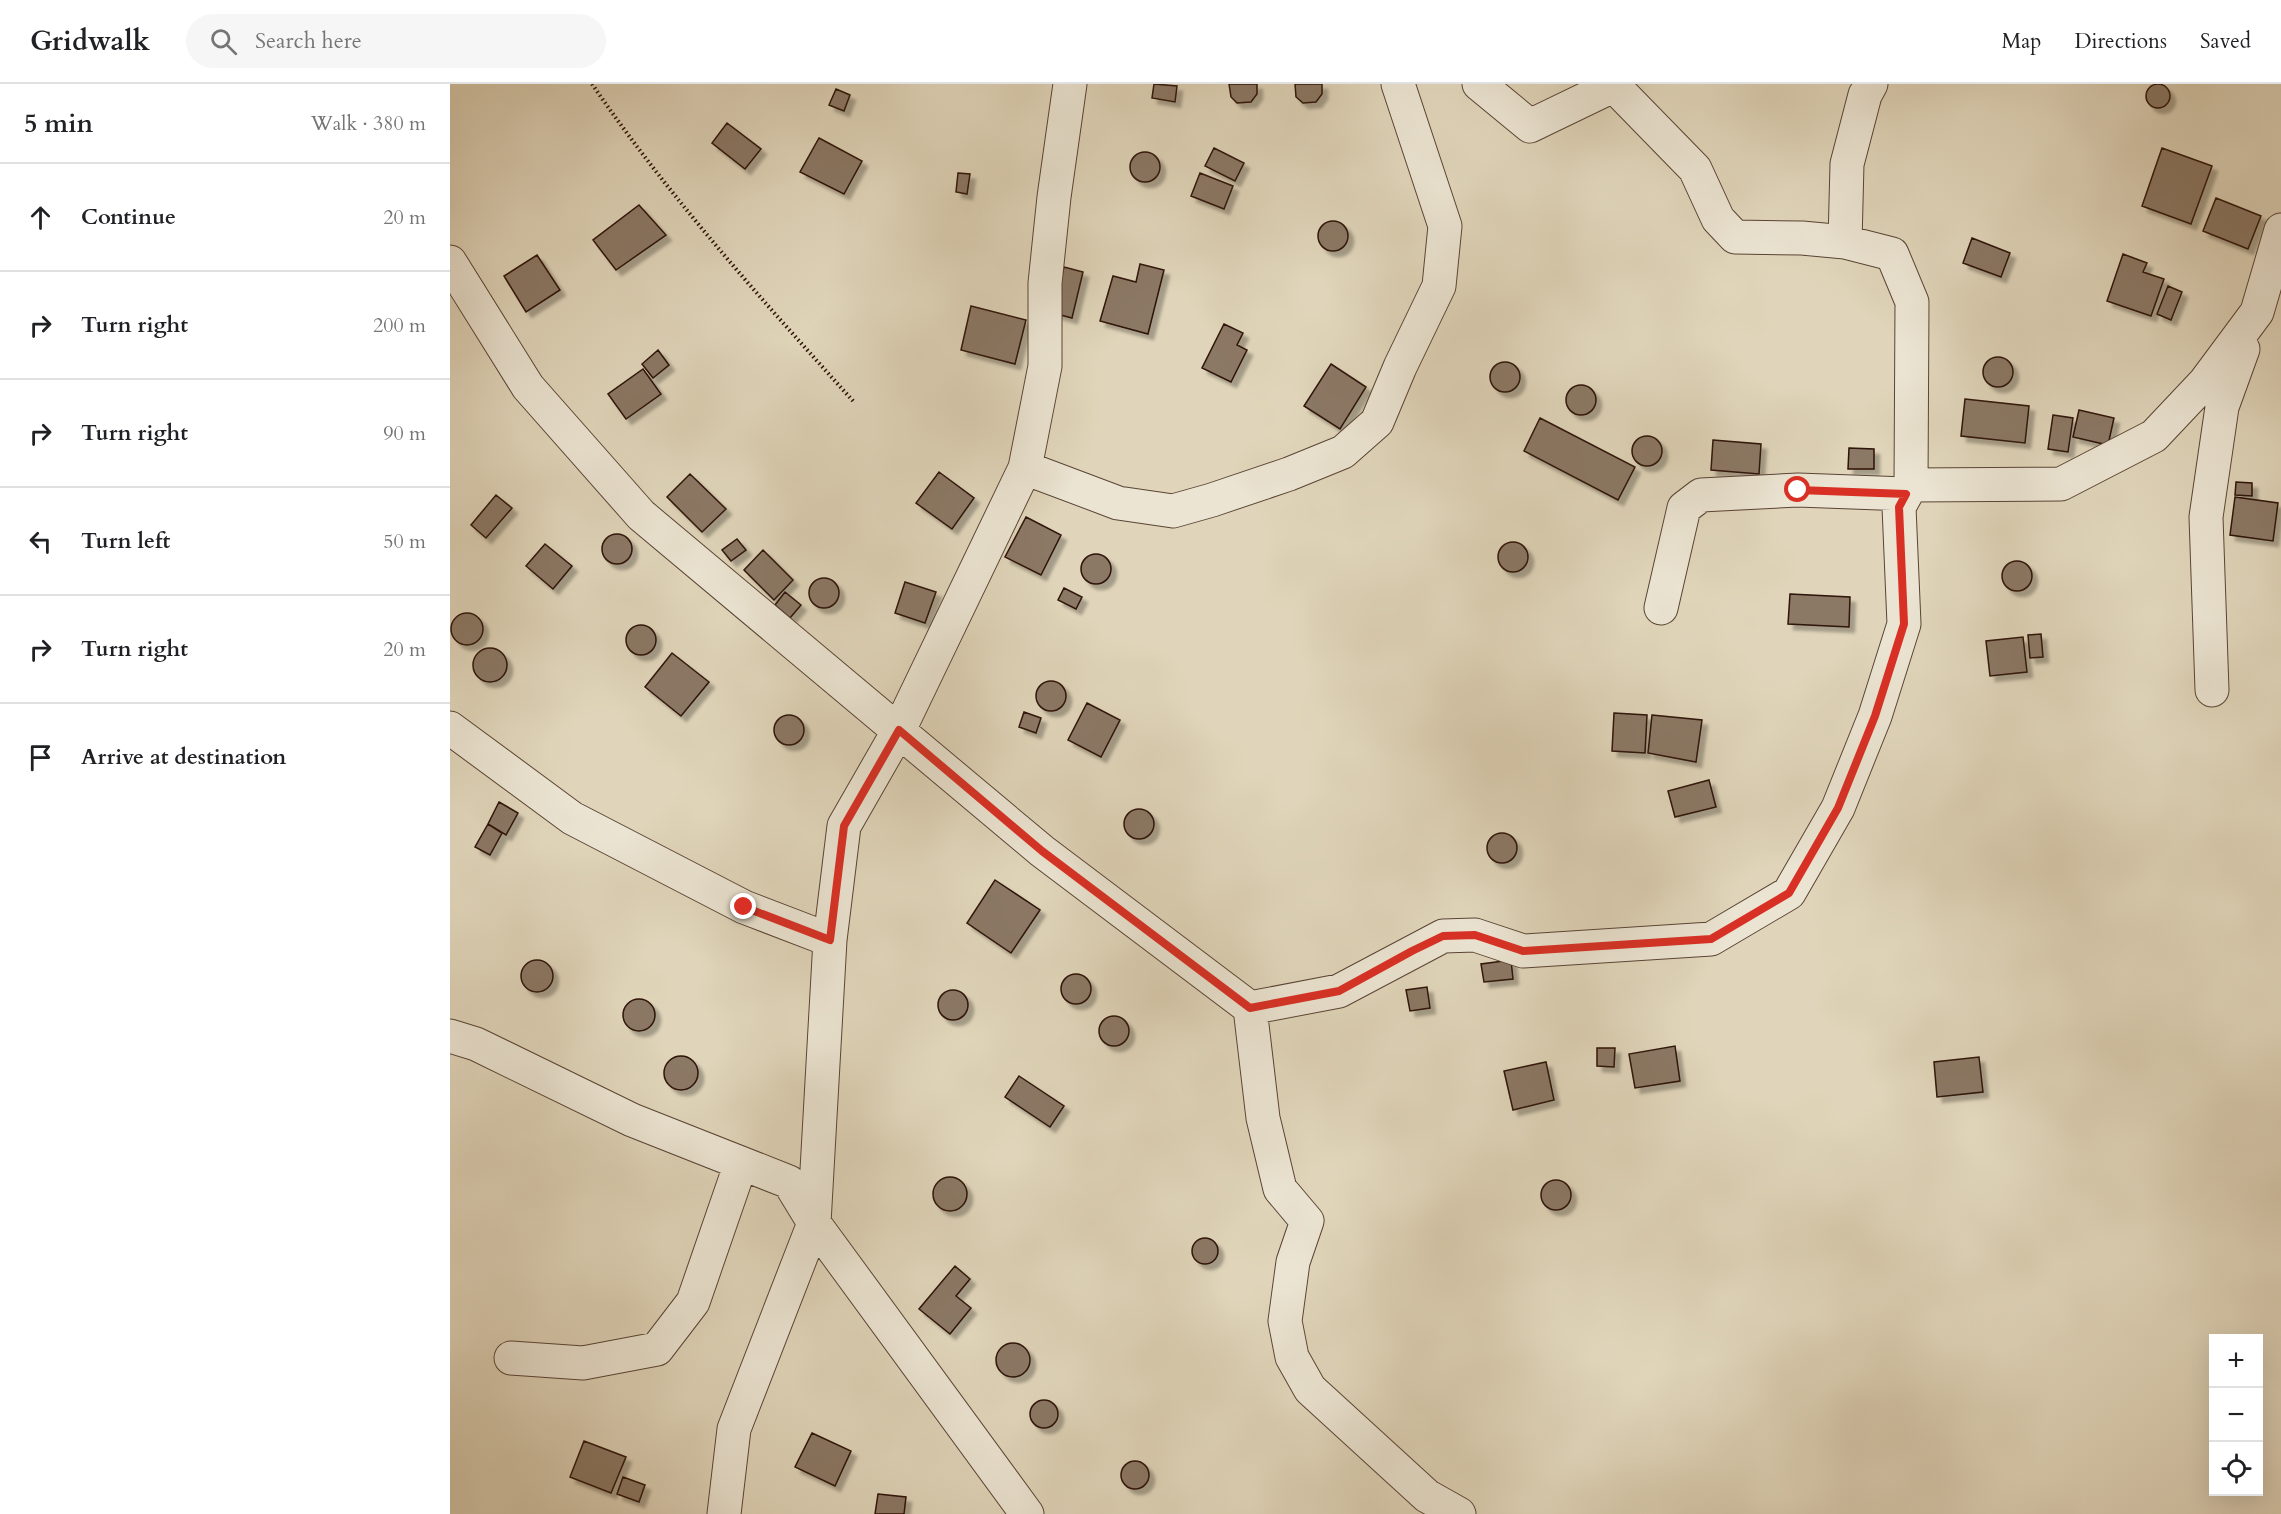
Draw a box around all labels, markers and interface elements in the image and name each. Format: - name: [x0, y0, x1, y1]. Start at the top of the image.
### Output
- search box: [186, 14, 606, 68]
- text: Gridwalk: [30, 22, 150, 60]
- icon: search: [207, 25, 240, 58]
- text: Search here: [255, 26, 362, 56]
- text: Map: [2001, 27, 2041, 56]
- text: Directions: [2074, 27, 2167, 56]
- text: Saved: [2200, 27, 2251, 56]
- text: 5 min: [24, 106, 93, 141]
- text: Walk · 380 m: [311, 110, 426, 137]
- icon: ahead: [24, 201, 57, 234]
- text: Continue: [81, 202, 176, 232]
- text: 20 m: [383, 204, 426, 231]
- icon: right: [24, 309, 57, 342]
- text: Turn right: [81, 310, 188, 340]
- text: 200 m: [373, 312, 426, 339]
- icon: right: [24, 417, 57, 450]
- text: Turn right: [81, 418, 188, 448]
- text: 90 m: [383, 420, 426, 447]
- route start: [1784, 476, 1810, 502]
- icon: left: [24, 525, 57, 558]
- text: Turn left: [81, 526, 170, 556]
- text: 50 m: [383, 528, 426, 555]
- icon: right: [24, 633, 57, 666]
- text: Turn right: [81, 634, 188, 664]
- text: 20 m: [383, 636, 426, 663]
- icon: arrive: [24, 741, 57, 774]
- text: Arrive at destination: [81, 742, 286, 772]
- route end: [730, 893, 756, 919]
- map controls: [2209, 1334, 2263, 1496]
- button: +: [2209, 1334, 2263, 1388]
- button: −: [2209, 1388, 2263, 1442]
- button: locate: [2209, 1442, 2263, 1496]

